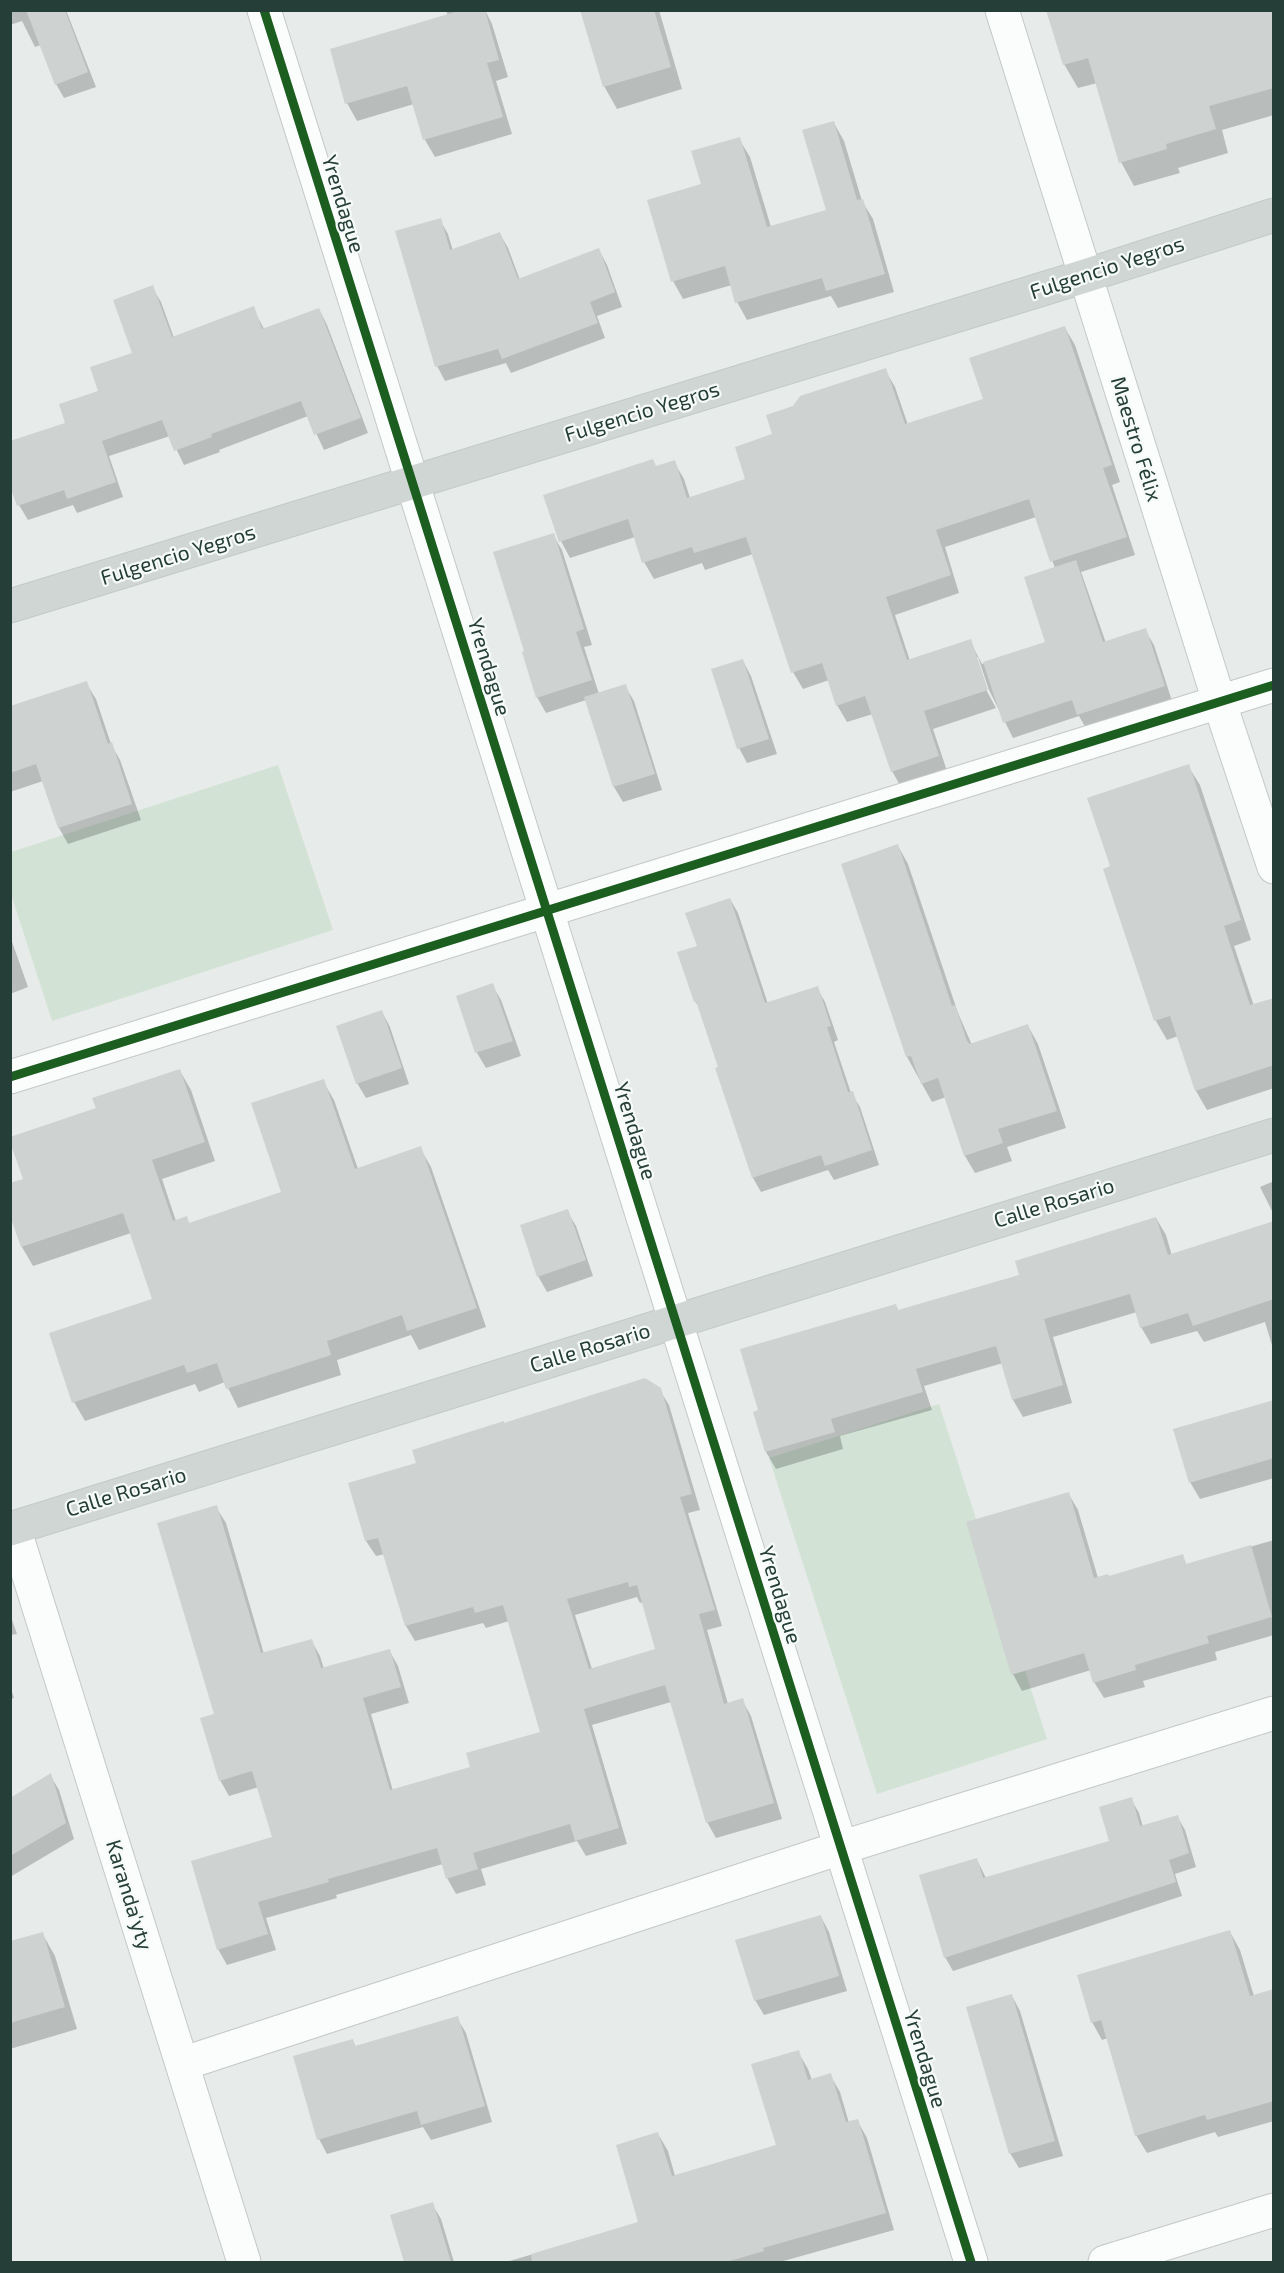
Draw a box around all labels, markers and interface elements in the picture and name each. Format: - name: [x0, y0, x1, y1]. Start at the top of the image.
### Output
- street label: Yrendague: [316, 152, 370, 256]
- street label: Fulgencio Yegros: [1027, 231, 1187, 305]
- street label: Maestro Félix: [1105, 373, 1167, 505]
- street label: Fulgencio Yegros: [561, 376, 723, 448]
- street label: Fulgencio Yegros: [97, 519, 259, 591]
- street label: Yrendague: [462, 615, 516, 719]
- street label: Yrendague: [608, 1079, 662, 1183]
- street label: Calle Rosario: [991, 1173, 1117, 1233]
- street label: Calle Rosario: [527, 1318, 653, 1378]
- street label: Calle Rosario: [63, 1462, 189, 1522]
- street label: Yrendague: [753, 1543, 807, 1647]
- street label: Karanda'yty: [100, 1837, 158, 1953]
- street label: Yrendague: [898, 2007, 952, 2111]

